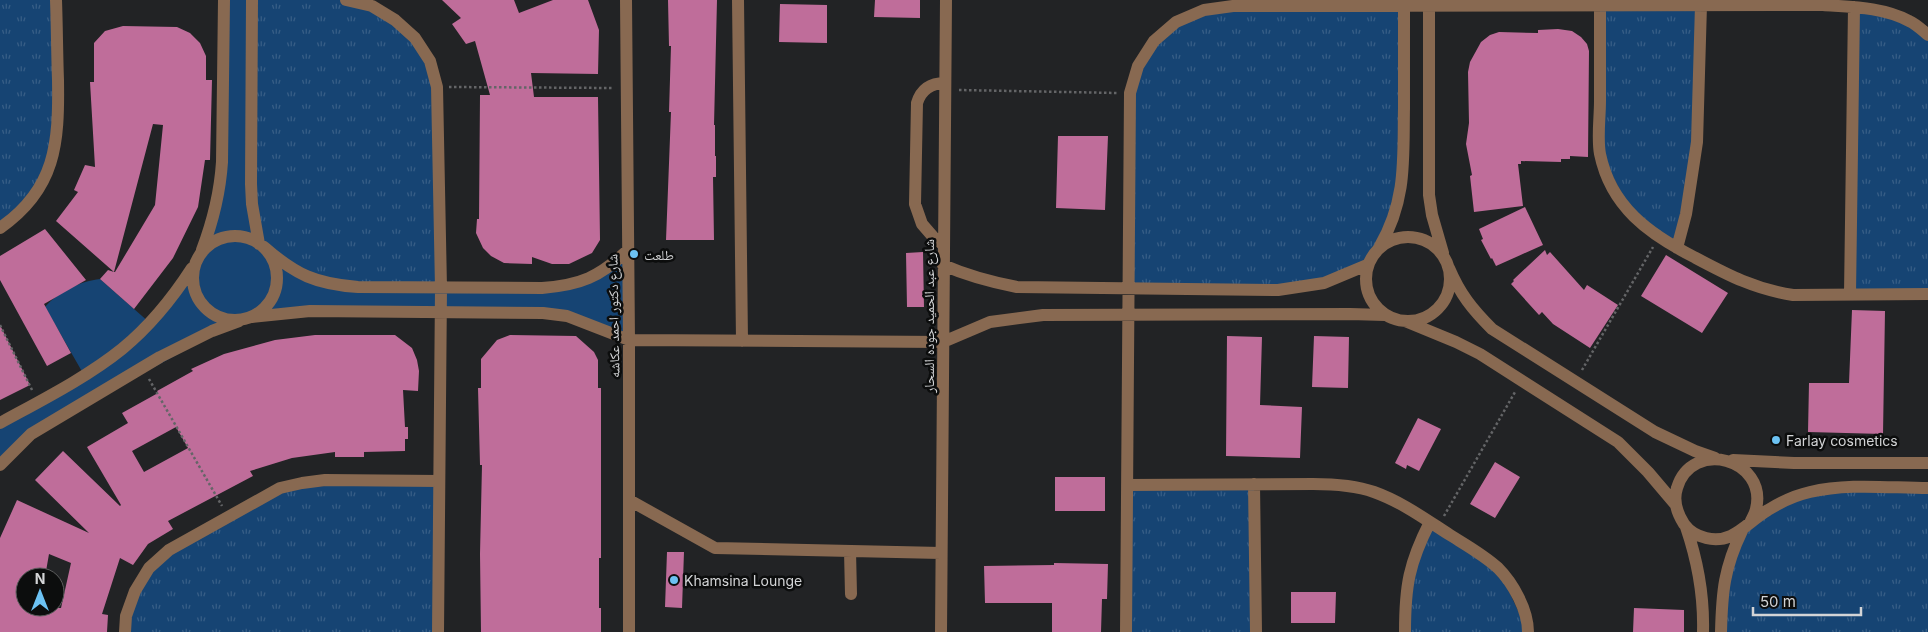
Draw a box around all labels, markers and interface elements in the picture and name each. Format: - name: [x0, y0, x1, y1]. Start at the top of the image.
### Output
- street label: شارع عبد الحميد جوده السحار: [920, 239, 939, 394]
- place label: طلعت: [644, 246, 674, 263]
- marker: طلعت: [628, 248, 640, 260]
- street label: شارع دكتور احمد عكاشه: [603, 254, 625, 378]
- place label: Farlay cosmetics: [1786, 432, 1898, 449]
- marker: Farlay cosmetics: [1770, 434, 1782, 446]
- north arrow: [15, 567, 65, 617]
- text: N: [35, 570, 45, 587]
- place label: Khamsina Lounge: [684, 572, 802, 589]
- marker: Khamsina Lounge: [668, 574, 680, 586]
- scale bar: [1753, 584, 1860, 616]
- text: 50 m: [1760, 592, 1796, 611]

